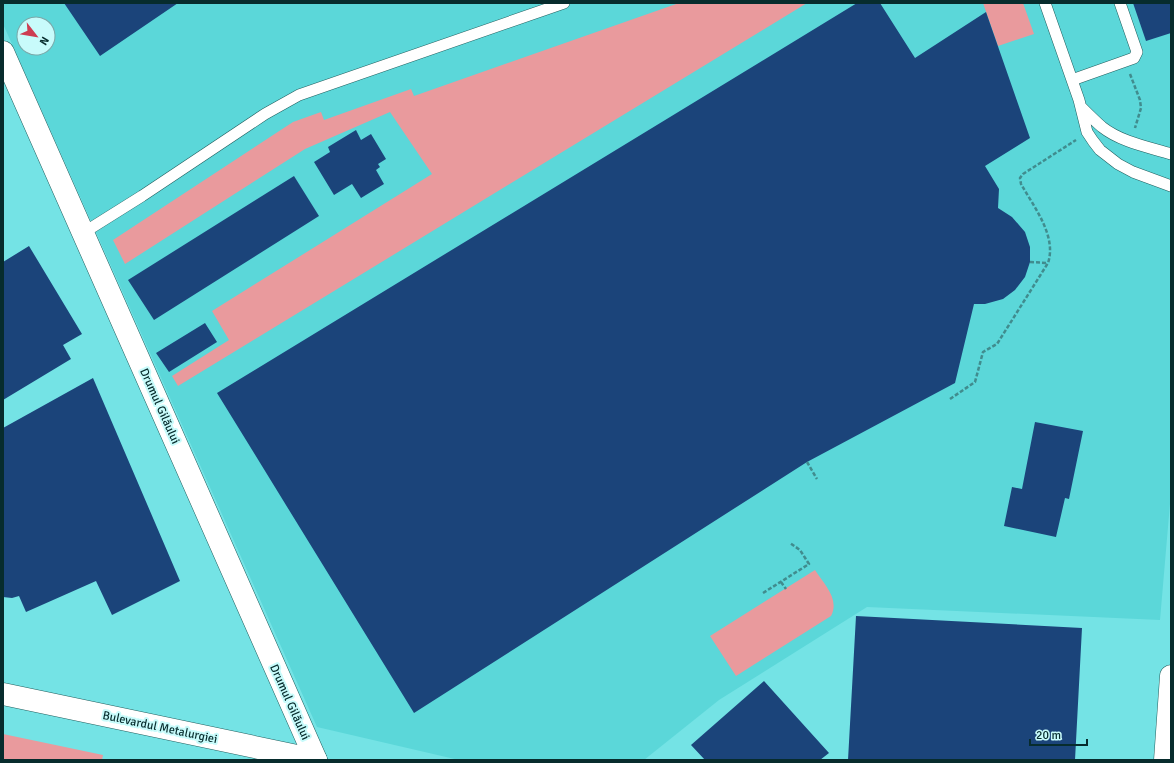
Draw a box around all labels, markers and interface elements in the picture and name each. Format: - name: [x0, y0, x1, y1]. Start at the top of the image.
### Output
- north arrow: [16, 16, 56, 56]
- text: N: [37, 34, 52, 48]
- street label: Drumul Gilăului: [136, 366, 183, 446]
- street label: Drumul Gilăului: [266, 662, 313, 742]
- street label: Bulevardul Metalurgiei: [101, 708, 219, 747]
- scale bar: [1030, 721, 1087, 747]
- text: 20 m: [1036, 728, 1061, 743]

